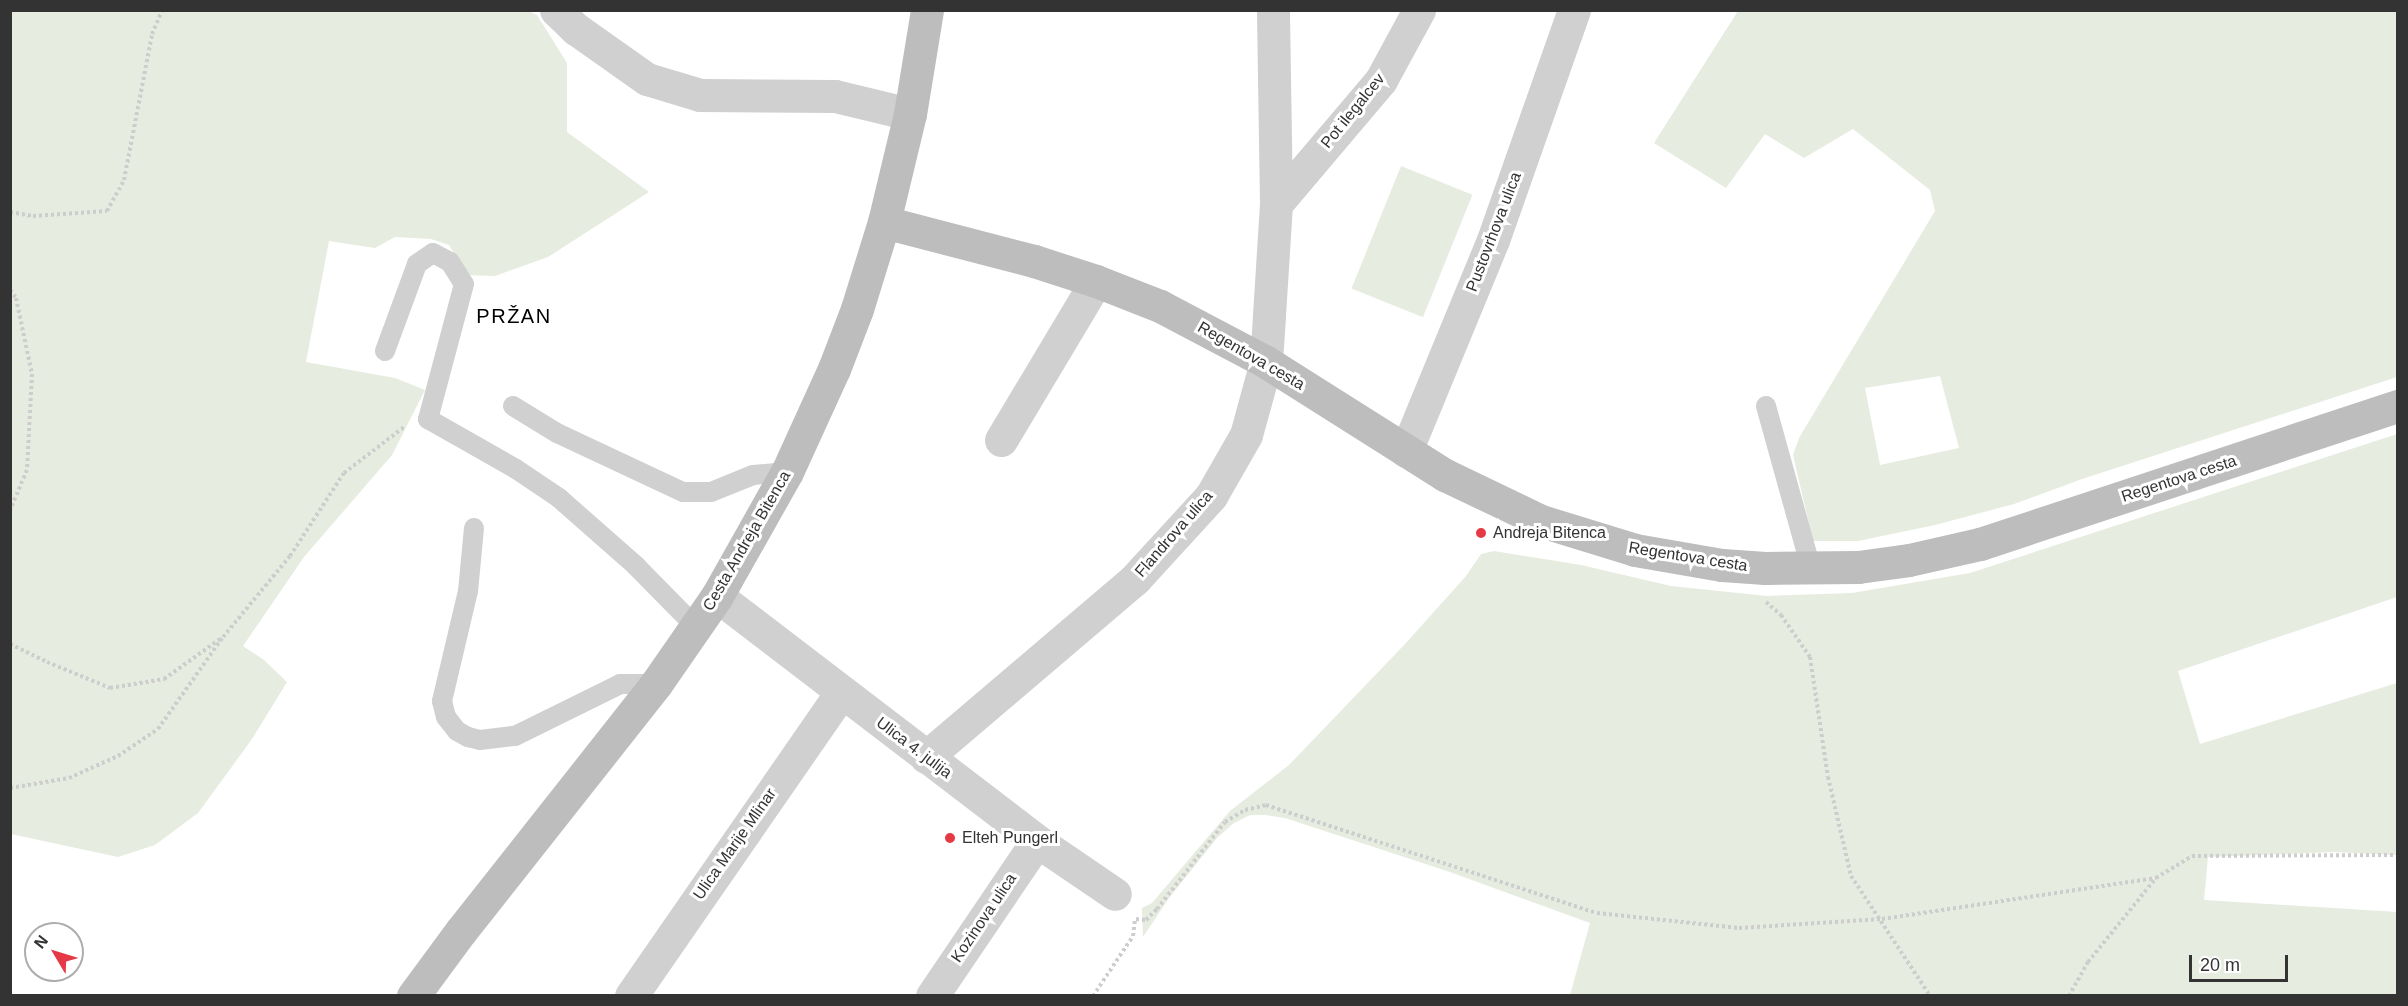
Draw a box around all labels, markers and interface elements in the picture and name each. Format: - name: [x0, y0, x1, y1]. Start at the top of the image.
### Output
- street label: Pot ilegalcev: [1317, 70, 1389, 152]
- street label: Pustovrhova ulica: [1462, 170, 1526, 294]
- district label: PRŽAN: [476, 304, 552, 328]
- street label: Regentova cesta: [1194, 318, 1308, 394]
- street label: Regentova cesta: [2119, 451, 2239, 507]
- street label: Cesta Andreja Bitenca: [699, 467, 795, 615]
- street label: Flandrova ulica: [1131, 487, 1217, 581]
- place label: Andreja Bitenca: [1493, 523, 1606, 543]
- marker: Andreja Bitenca: [1474, 526, 1488, 540]
- street label: Regentova cesta: [1627, 538, 1749, 576]
- street label: Ulica 4. julija: [872, 713, 956, 783]
- street label: Ulica Marije Mlinar: [689, 785, 781, 903]
- place label: Elteh Pungerl: [962, 828, 1058, 848]
- marker: Elteh Pungerl: [943, 831, 957, 845]
- street label: Kozinova ulica: [947, 870, 1021, 966]
- north arrow: [24, 922, 84, 982]
- text: N: [31, 932, 51, 952]
- scale bar: [2192, 943, 2291, 981]
- text: 20 m: [2200, 955, 2240, 975]

